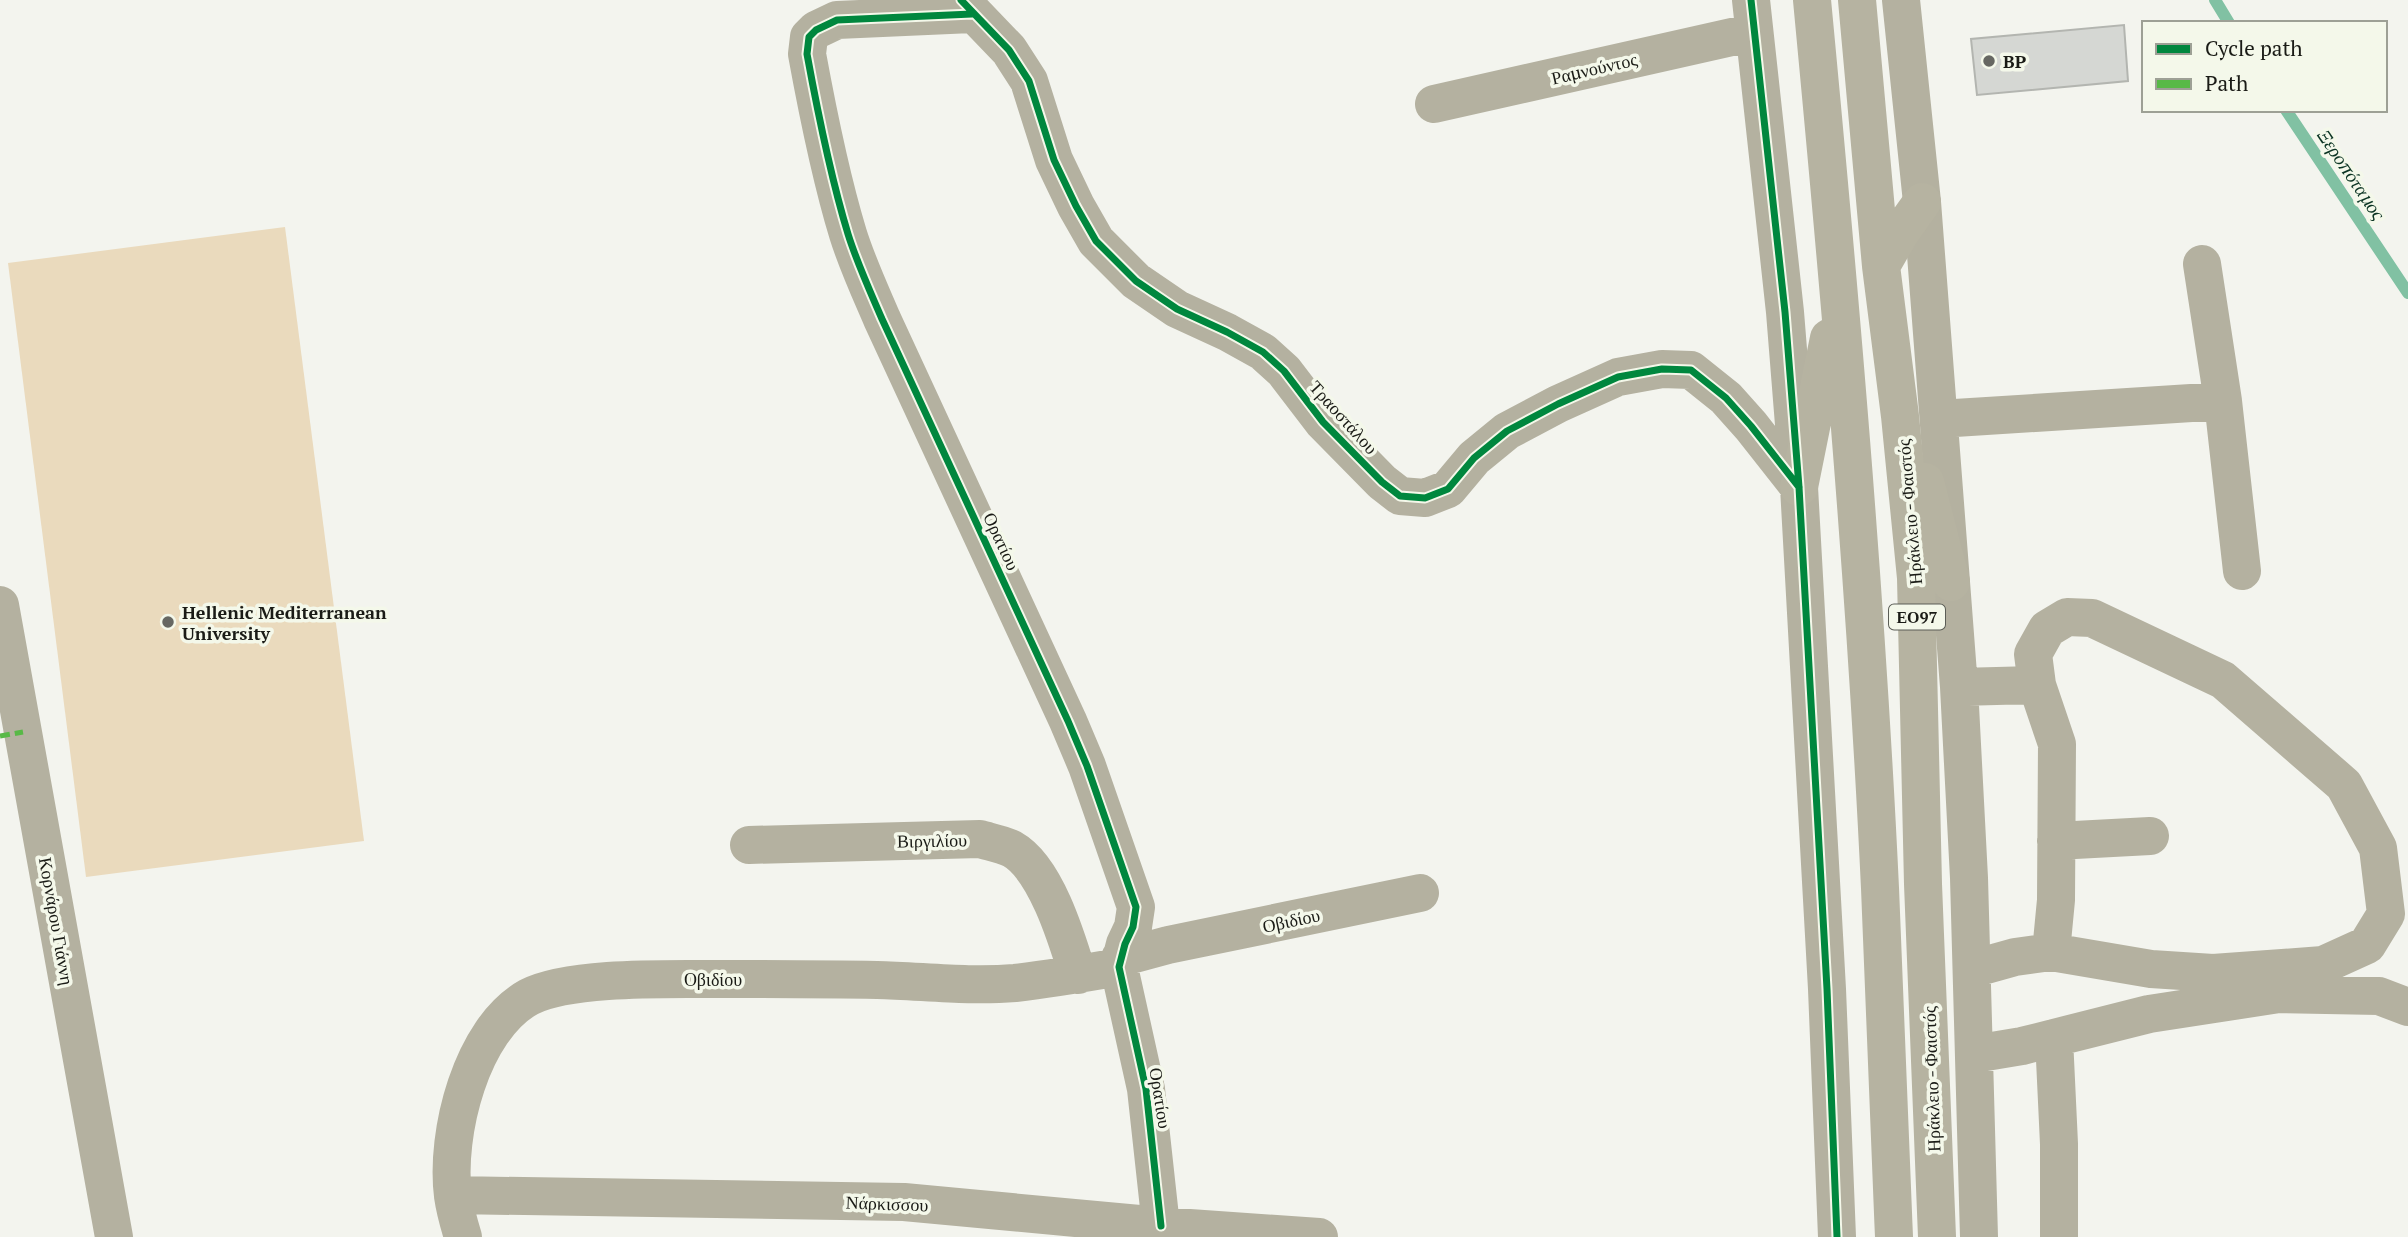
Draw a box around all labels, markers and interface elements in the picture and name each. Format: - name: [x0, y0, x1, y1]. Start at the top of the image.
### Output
- legend: [2142, 21, 2387, 112]
- text: Cycle path: [2205, 34, 2303, 62]
- street label: Ραμνούντος: [1549, 46, 1639, 90]
- place label: BP: [2003, 49, 2027, 73]
- marker: BP: [1981, 53, 1997, 69]
- text: Path: [2205, 69, 2248, 97]
- water label: Ξεροπόταμος: [2312, 124, 2392, 224]
- street label: Τραοστάλου: [1304, 375, 1384, 459]
- street label: Ηράκλειο - Φαιστός: [1891, 438, 1927, 586]
- street label: Ορατίου: [978, 508, 1026, 574]
- place label: Hellenic Mediterranean University: [182, 600, 387, 645]
- road number: ΕΟ97: [1889, 604, 1945, 630]
- marker: Hellenic Mediterranean University: [160, 614, 176, 630]
- street label: Βιργιλίου: [897, 827, 967, 853]
- street label: Κορνάρου Γιάννη: [34, 855, 80, 987]
- street label: Οβιδίου: [1260, 902, 1322, 938]
- street label: Οβιδίου: [684, 967, 742, 991]
- street label: Ηράκλειο - Φαιστός: [1916, 1006, 1946, 1152]
- street label: Ορατίου: [1144, 1066, 1178, 1130]
- street label: Νάρκισσου: [845, 1190, 929, 1216]

